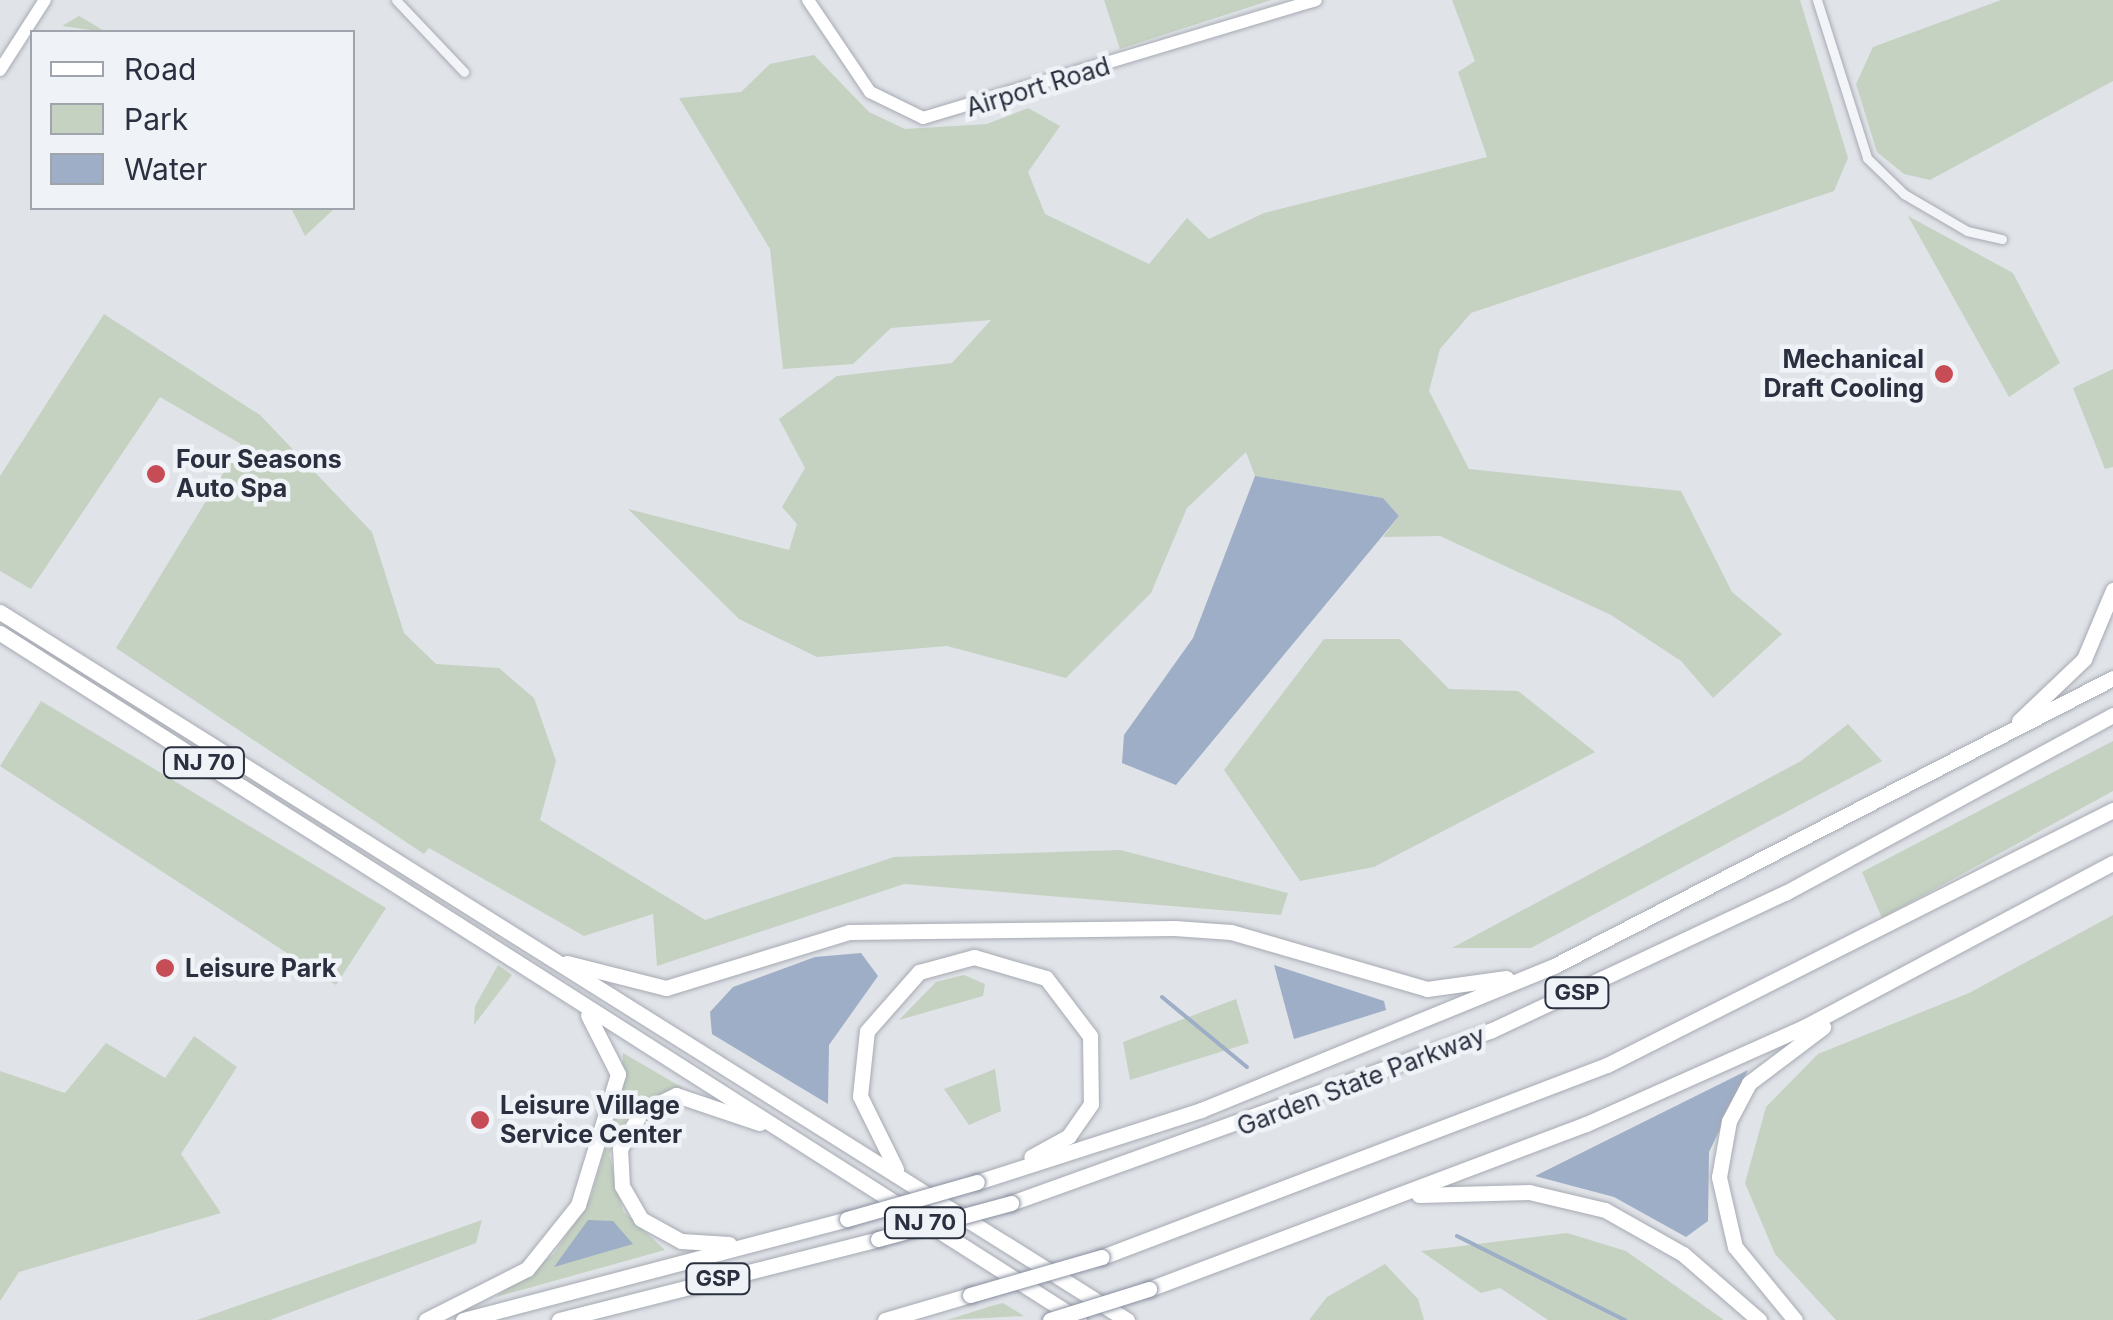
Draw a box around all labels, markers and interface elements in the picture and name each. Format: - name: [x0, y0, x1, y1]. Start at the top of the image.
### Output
- legend: [30, 30, 355, 210]
- text: Road: [124, 51, 196, 87]
- street label: Airport Road: [962, 51, 1114, 123]
- text: Park: [124, 101, 188, 137]
- text: Water: [124, 151, 207, 187]
- place label: Mechanical Draft Cooling: [1763, 345, 1924, 404]
- marker: Mechanical Draft Cooling: [1933, 363, 1955, 385]
- place label: Four Seasons Auto Spa: [176, 445, 342, 504]
- marker: Four Seasons Auto Spa: [145, 463, 167, 485]
- road number: NJ 70: [162, 746, 246, 780]
- place label: Leisure Park: [185, 953, 336, 983]
- marker: Leisure Park: [154, 957, 176, 979]
- road number: GSP: [1542, 976, 1612, 1010]
- street label: Garden State Parkway: [1233, 1020, 1489, 1142]
- place label: Leisure Village Service Center: [500, 1091, 682, 1150]
- marker: Leisure Village Service Center: [469, 1109, 491, 1131]
- road number: NJ 70: [882, 1206, 968, 1240]
- road number: GSP: [683, 1262, 753, 1296]

